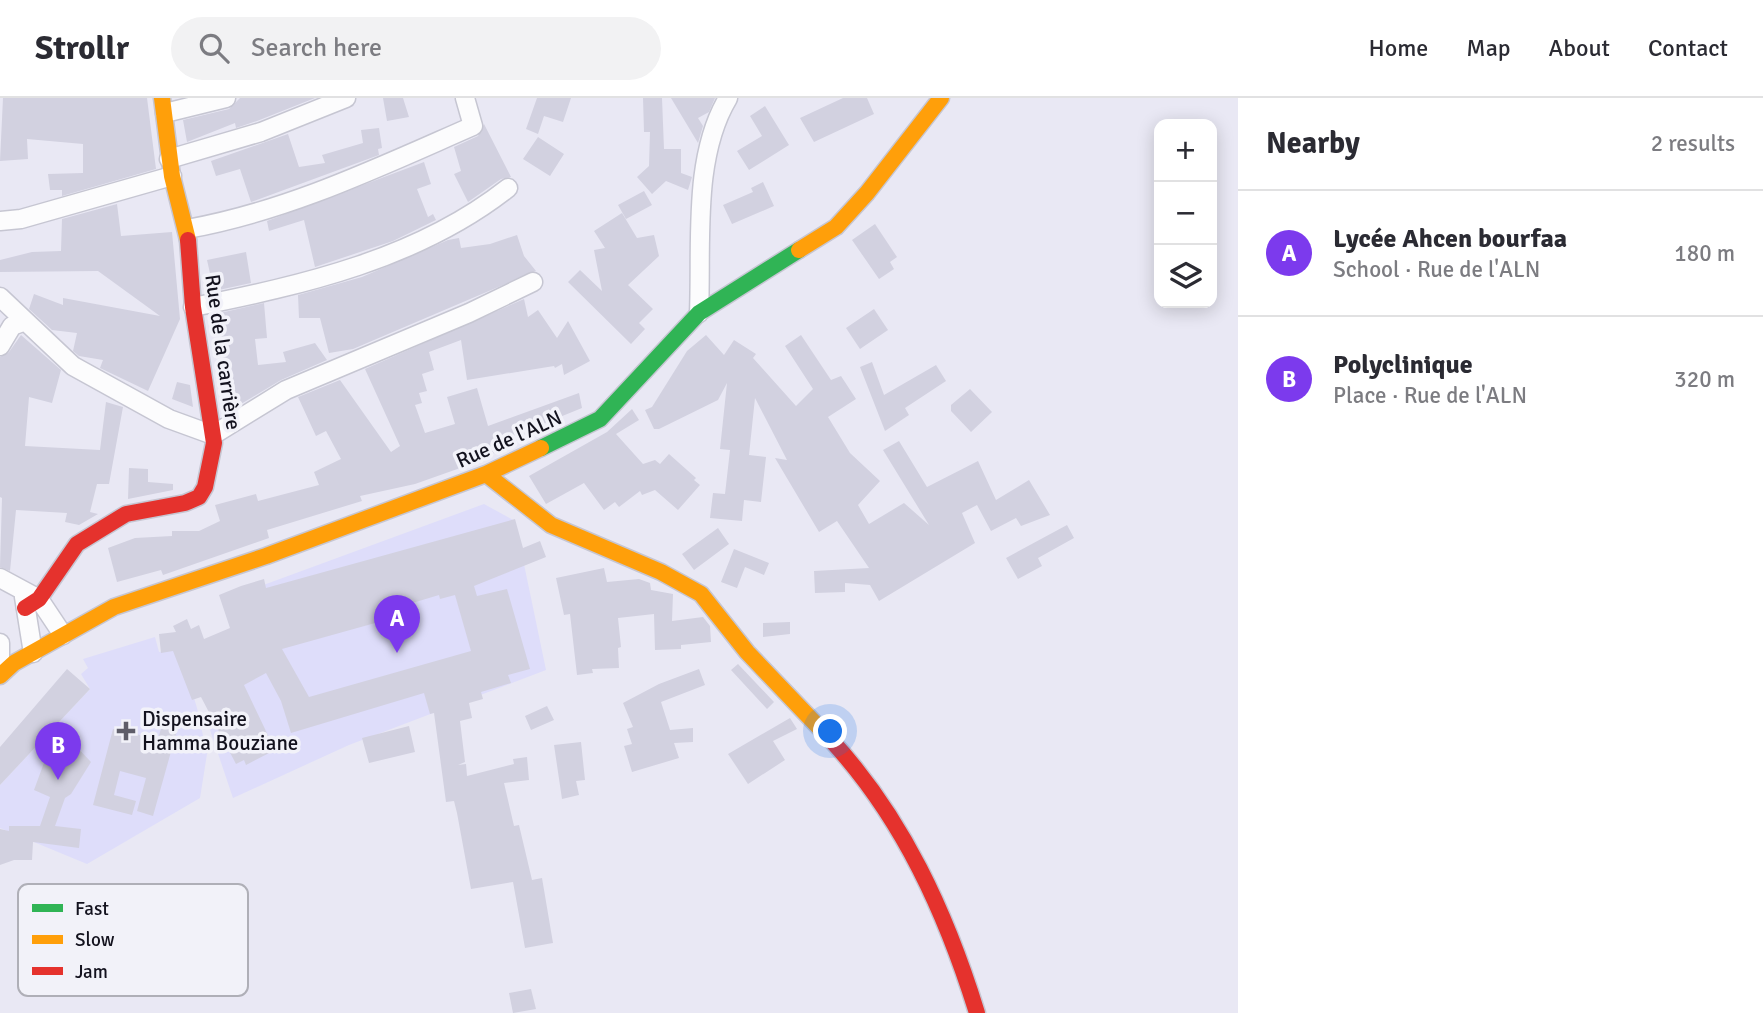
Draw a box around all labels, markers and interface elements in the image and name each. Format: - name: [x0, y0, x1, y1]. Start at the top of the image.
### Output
- search box: [171, 17, 661, 80]
- text: Strollr: [35, 28, 129, 69]
- icon: search: [195, 29, 233, 67]
- text: Search here: [251, 32, 382, 64]
- text: Home: [1368, 33, 1428, 63]
- text: Map: [1466, 33, 1511, 63]
- text: About: [1549, 33, 1610, 63]
- text: Contact: [1648, 33, 1728, 63]
- map controls: [1154, 119, 1217, 308]
- button: +: [1154, 119, 1217, 182]
- text: Nearby: [1266, 125, 1360, 162]
- text: 2 results: [1651, 129, 1735, 158]
- button: −: [1154, 182, 1217, 245]
- text: Lycée Ahcen bourfaa: [1333, 223, 1567, 255]
- text: A: [1282, 239, 1296, 268]
- text: 180 m: [1674, 239, 1735, 268]
- button: layers: [1154, 245, 1217, 308]
- text: School · Rue de l'ALN: [1333, 255, 1540, 284]
- street label: Rue de la carrière: [199, 273, 247, 431]
- text: Polyclinique: [1333, 349, 1473, 381]
- text: B: [1282, 365, 1296, 394]
- text: 320 m: [1674, 365, 1735, 394]
- text: Place · Rue de l'ALN: [1333, 381, 1527, 410]
- street label: Rue de l'ALN: [452, 404, 566, 474]
- pin: A: [374, 595, 420, 653]
- place label: Dispensaire Hamma Bouziane: [142, 706, 298, 756]
- your location: [813, 714, 847, 748]
- marker: Dispensaire Hamma Bouziane: [116, 721, 136, 741]
- pin: B: [35, 722, 81, 780]
- legend: [18, 884, 248, 996]
- text: Fast: [75, 897, 109, 921]
- text: Slow: [75, 928, 115, 952]
- text: Jam: [75, 960, 108, 984]

